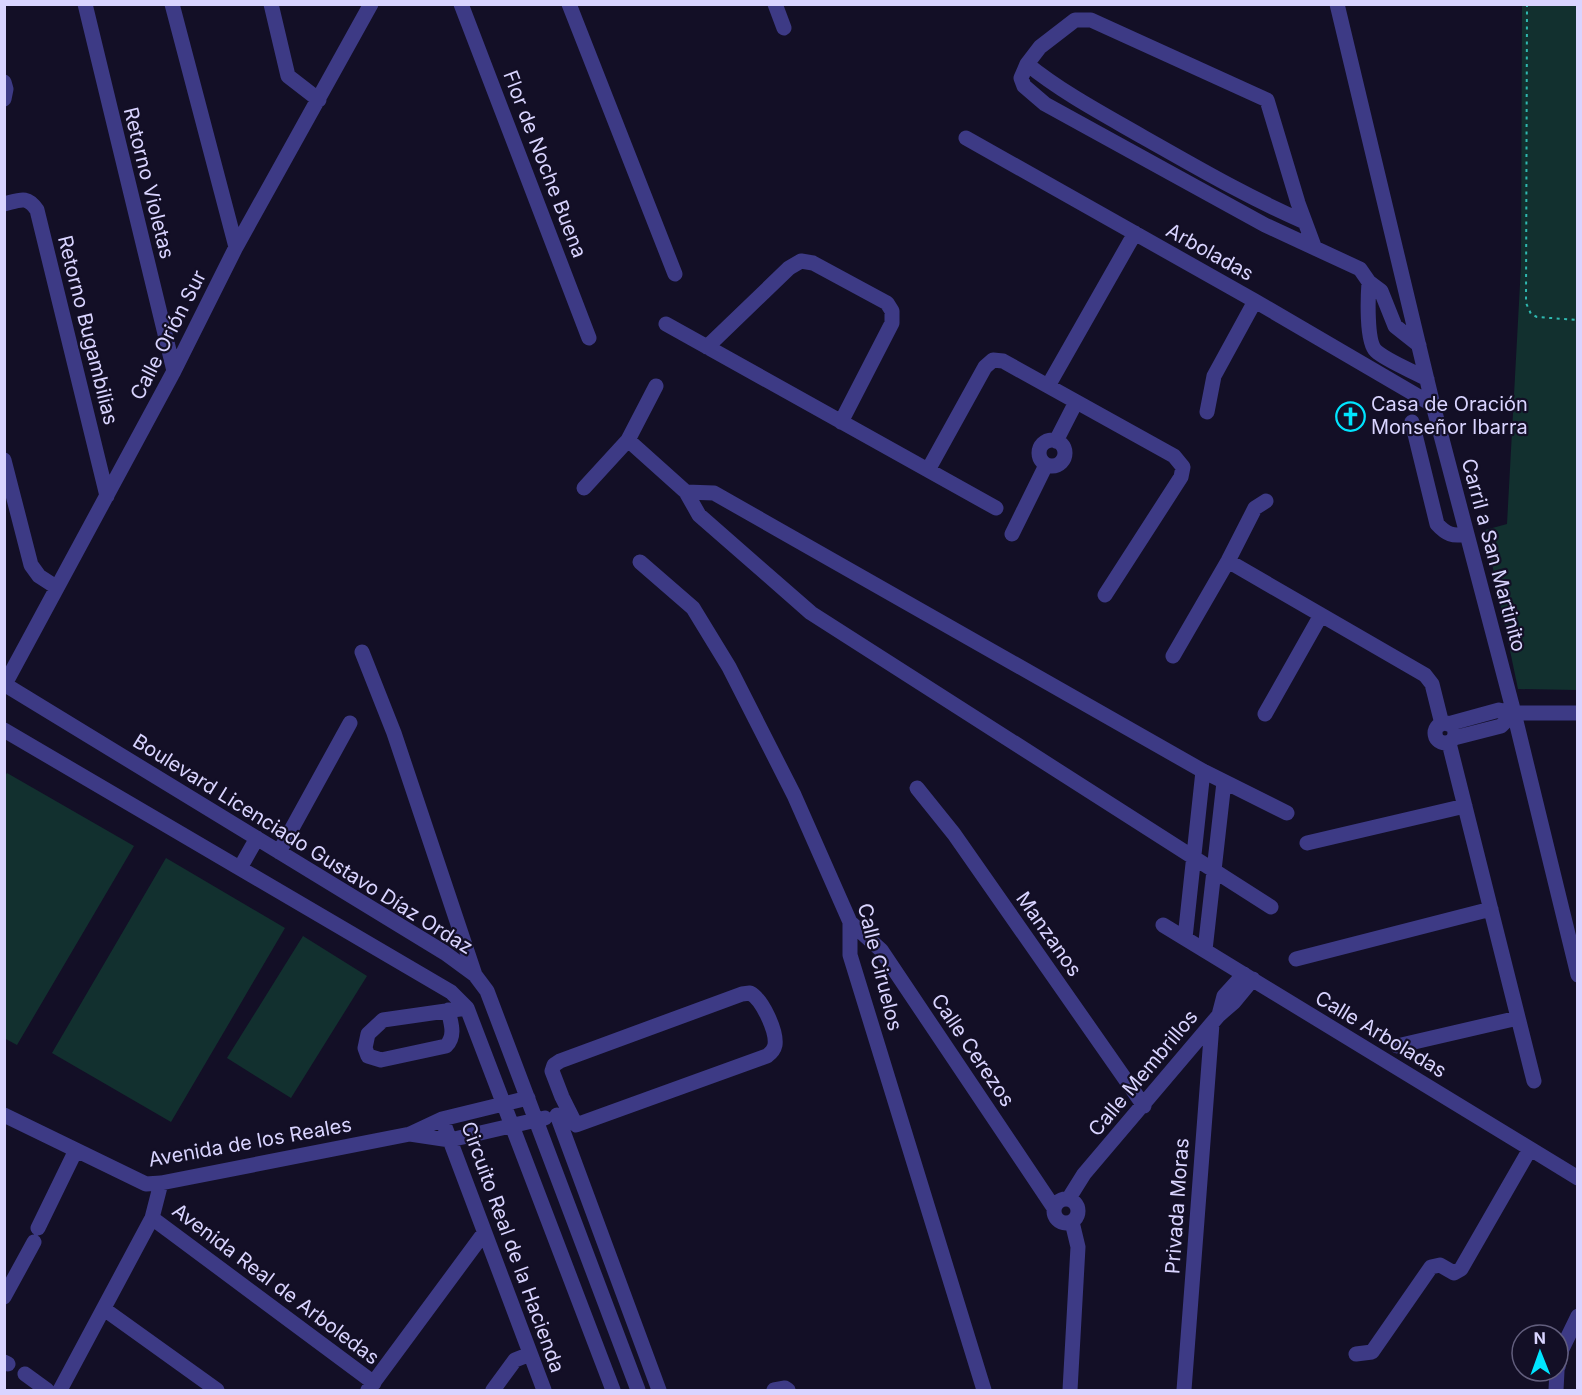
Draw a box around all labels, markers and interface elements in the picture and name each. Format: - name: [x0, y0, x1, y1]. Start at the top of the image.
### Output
- street label: Flor de Noche Buena: [498, 67, 592, 261]
- street label: Retorno Violetas: [119, 105, 179, 261]
- street label: Arboladas: [1162, 218, 1258, 286]
- street label: Retorno Bugambilias: [53, 233, 123, 427]
- street label: Calle Orión Sur: [125, 266, 211, 404]
- place label: Casa de Oración Monseñor Ibarra: [1371, 392, 1528, 439]
- church icon: Casa de Oración Monseñor Ibarra: [1334, 400, 1366, 432]
- street label: Carril a San Martinito: [1457, 456, 1531, 654]
- street label: Boulevard Licenciado Gustavo Díaz Ordaz: [129, 729, 477, 959]
- street label: Manzanos: [1011, 887, 1087, 981]
- street label: Calle Ciruelos: [853, 901, 907, 1033]
- street label: Calle Arboladas: [1311, 985, 1451, 1083]
- street label: Calle Cerezos: [926, 989, 1020, 1111]
- street label: Calle Membrillos: [1083, 1005, 1203, 1141]
- street label: Avenida de los Reales: [146, 1112, 354, 1172]
- street label: Circuito Real de la Hacienda: [456, 1118, 570, 1376]
- street label: Privada Moras: [1160, 1137, 1194, 1275]
- street label: Avenida Real de Arboledas: [168, 1198, 384, 1370]
- north arrow: [1510, 1323, 1570, 1383]
- text: N: [1533, 1328, 1546, 1348]

